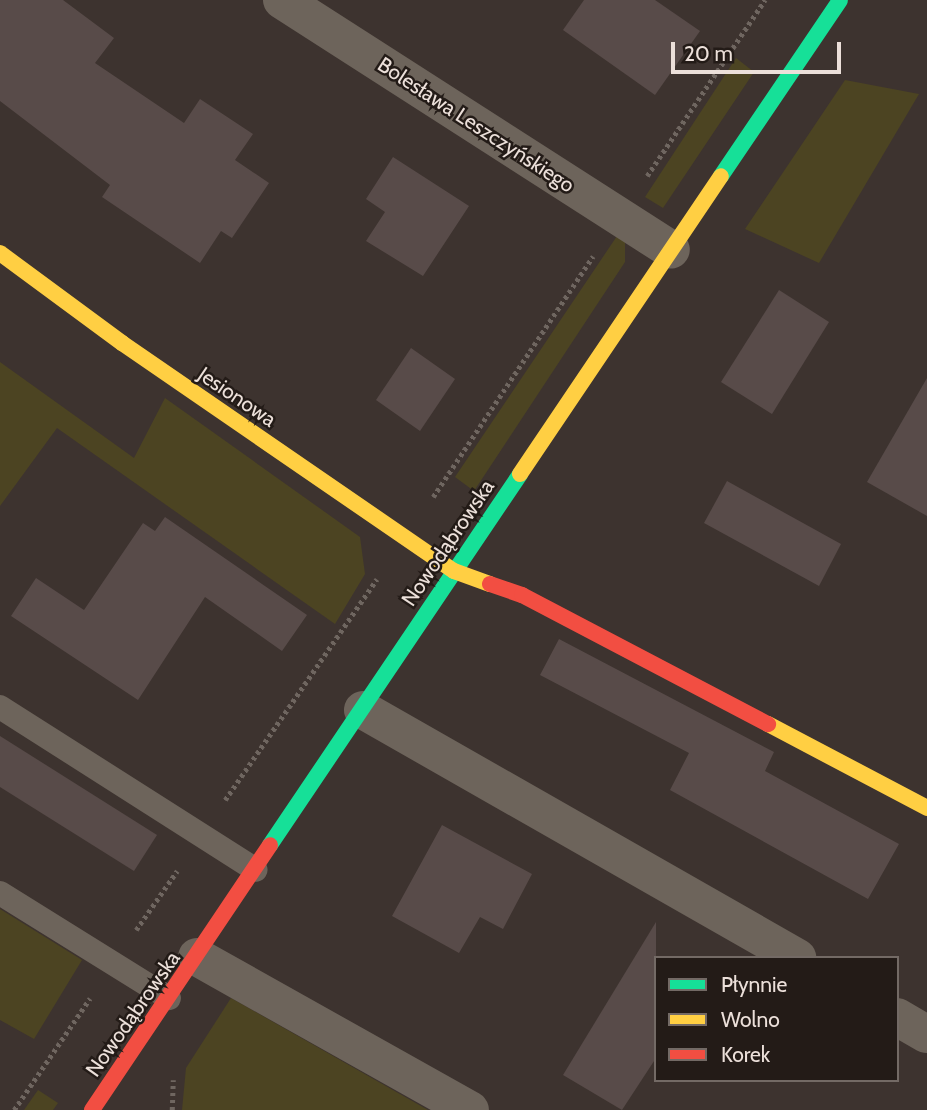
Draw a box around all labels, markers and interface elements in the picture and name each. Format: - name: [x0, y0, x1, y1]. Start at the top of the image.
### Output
- scale bar: [675, 28, 845, 72]
- text: 20 m: [684, 41, 733, 66]
- street label: Bolesława Leszczyńskiego: [373, 52, 579, 198]
- street label: Jesionowa: [193, 362, 281, 432]
- street label: Nowodąbrowska: [396, 475, 500, 611]
- street label: Nowodąbrowska: [80, 947, 186, 1081]
- legend: [654, 956, 899, 1082]
- text: Płynnie: [721, 972, 787, 997]
- text: Wolno: [721, 1007, 780, 1032]
- text: Korek: [721, 1042, 770, 1067]

